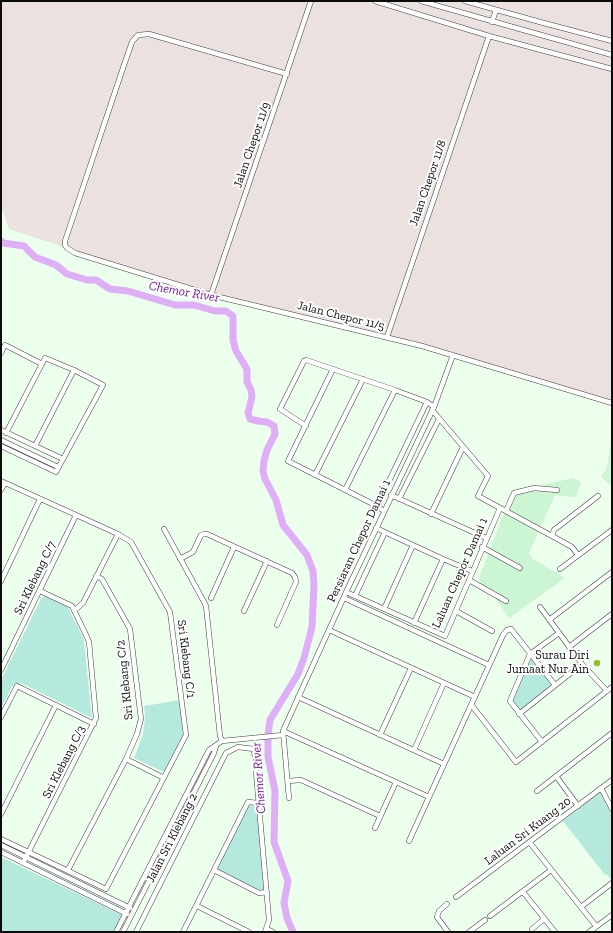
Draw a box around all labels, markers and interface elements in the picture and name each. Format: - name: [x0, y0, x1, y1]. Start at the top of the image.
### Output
- street label: Jalan Chepor 11/9: [231, 100, 273, 190]
- street label: Jalan Chepor 11/8: [407, 138, 449, 228]
- water label: Chemor River: [147, 278, 221, 306]
- street label: Jalan Chepor 11/5: [296, 298, 386, 334]
- street label: Persiaran Chepor Damai 1: [324, 477, 394, 605]
- street label: Laluan Chepor Damai 1: [429, 516, 491, 630]
- street label: Sri Klebang C/7: [11, 539, 59, 617]
- street label: Sri Klebang C/1: [174, 619, 198, 699]
- street label: Sri Klebang C/2: [114, 639, 136, 721]
- place label: Surau Diri Jumaat Nur Ain: [507, 649, 589, 677]
- marker: Surau Diri Jumaat Nur Ain: [592, 658, 602, 668]
- street label: Sri Klebang C/3: [39, 723, 89, 801]
- water label: Chemor River: [249, 742, 269, 814]
- street label: Jalan Sri Klebang 2: [143, 791, 201, 885]
- street label: Laluan Sri Kuang 20: [482, 794, 574, 868]

